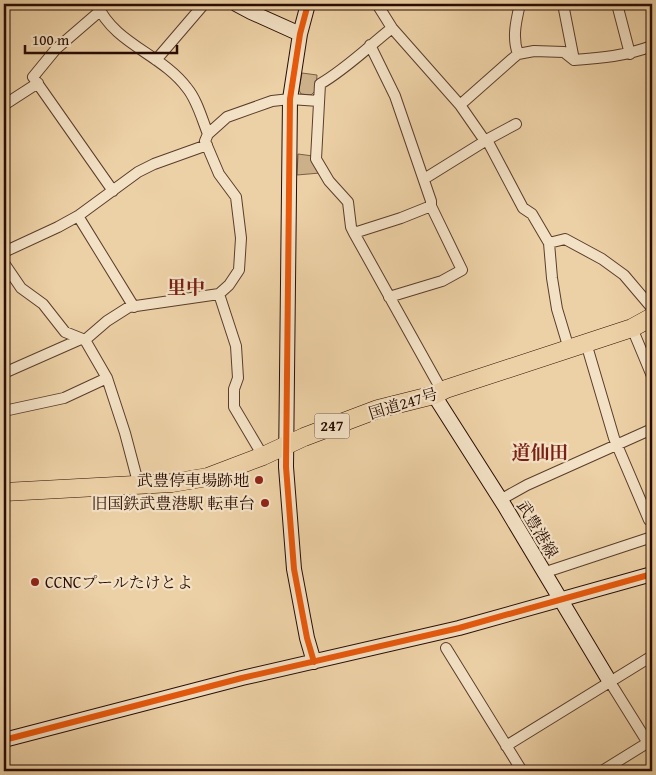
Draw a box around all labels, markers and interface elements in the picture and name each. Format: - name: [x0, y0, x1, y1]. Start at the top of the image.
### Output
- scale bar: [25, 22, 178, 54]
- text: 100 m: [32, 29, 70, 50]
- district label: 里中: [167, 273, 205, 301]
- street label: 国道247号: [365, 381, 441, 425]
- road number: 247: [314, 414, 350, 438]
- district label: 道仙田: [511, 438, 569, 466]
- place label: 武豊停車場跡地: [137, 468, 249, 492]
- marker: 武豊停車場跡地: [253, 474, 265, 486]
- place label: 旧国鉄武豊港駅 転車台: [91, 491, 255, 515]
- street label: 武豊港線: [511, 495, 565, 563]
- marker: 旧国鉄武豊港駅 転車台: [259, 497, 271, 509]
- place label: CCNCプールたけとよ: [45, 570, 193, 594]
- marker: CCNCプールたけとよ: [29, 576, 41, 588]

